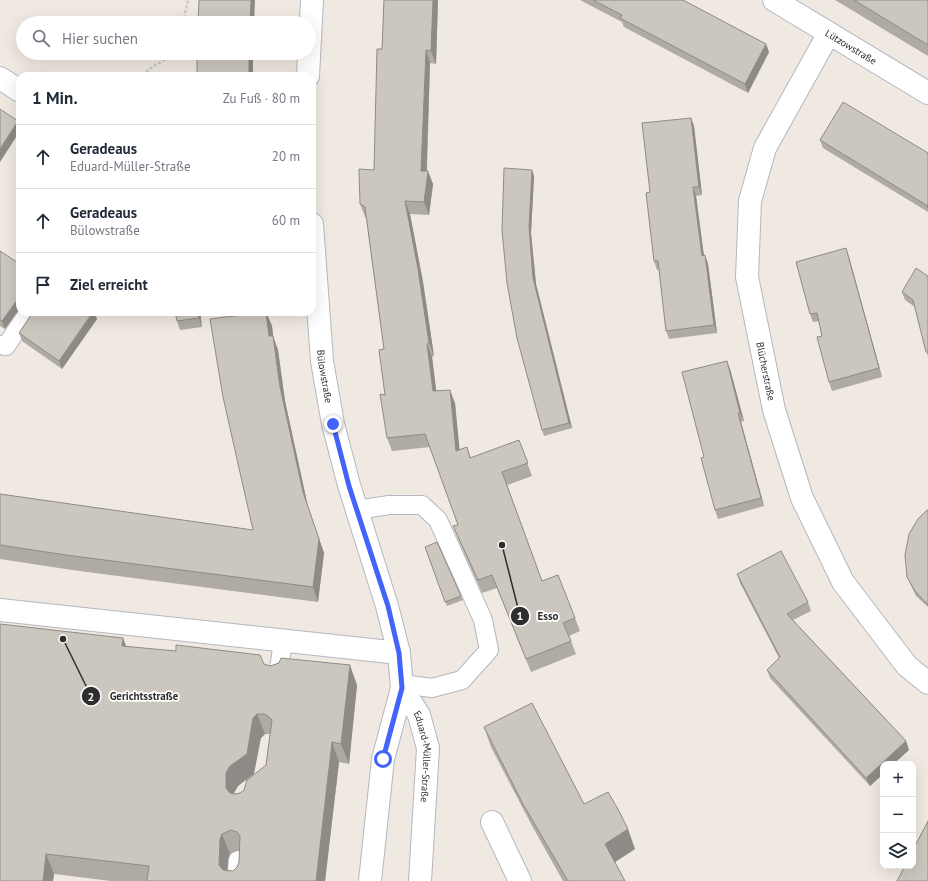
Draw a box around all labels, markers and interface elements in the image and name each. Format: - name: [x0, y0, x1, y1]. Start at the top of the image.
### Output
- search box: [16, 16, 316, 60]
- street label: Lützowstraße: [823, 26, 879, 67]
- icon: search: [30, 27, 52, 49]
- text: Hier suchen: [62, 29, 138, 48]
- text: 1 Min.: [32, 87, 78, 109]
- text: Zu Fuß · 80 m: [223, 90, 300, 107]
- text: Geradeaus: [70, 139, 137, 158]
- icon: ahead: [32, 146, 54, 168]
- text: 20 m: [272, 148, 300, 165]
- text: Eduard-Müller-Straße: [70, 158, 191, 175]
- text: Geradeaus: [70, 203, 137, 222]
- icon: ahead: [32, 210, 54, 232]
- text: 60 m: [272, 212, 300, 229]
- text: Bülowstraße: [70, 222, 140, 239]
- icon: arrive: [32, 274, 54, 296]
- text: Ziel erreicht: [70, 275, 148, 294]
- street label: Blücherstraße: [753, 341, 778, 402]
- street label: Bülowstraße: [314, 349, 335, 404]
- route end: [324, 415, 342, 433]
- callout: Esso: [510, 604, 567, 627]
- text: 1: [517, 608, 523, 623]
- text: Esso: [538, 609, 559, 623]
- callout: Gerichtsstraße: [81, 685, 186, 708]
- text: 2: [88, 689, 94, 704]
- text: Gerichtsstraße: [110, 689, 179, 703]
- street label: Eduard-Müller-Straße: [411, 708, 435, 803]
- route start: [374, 750, 392, 768]
- map controls: [880, 761, 916, 869]
- button: +: [880, 761, 916, 797]
- button: −: [880, 797, 916, 833]
- button: layers: [880, 833, 916, 869]

